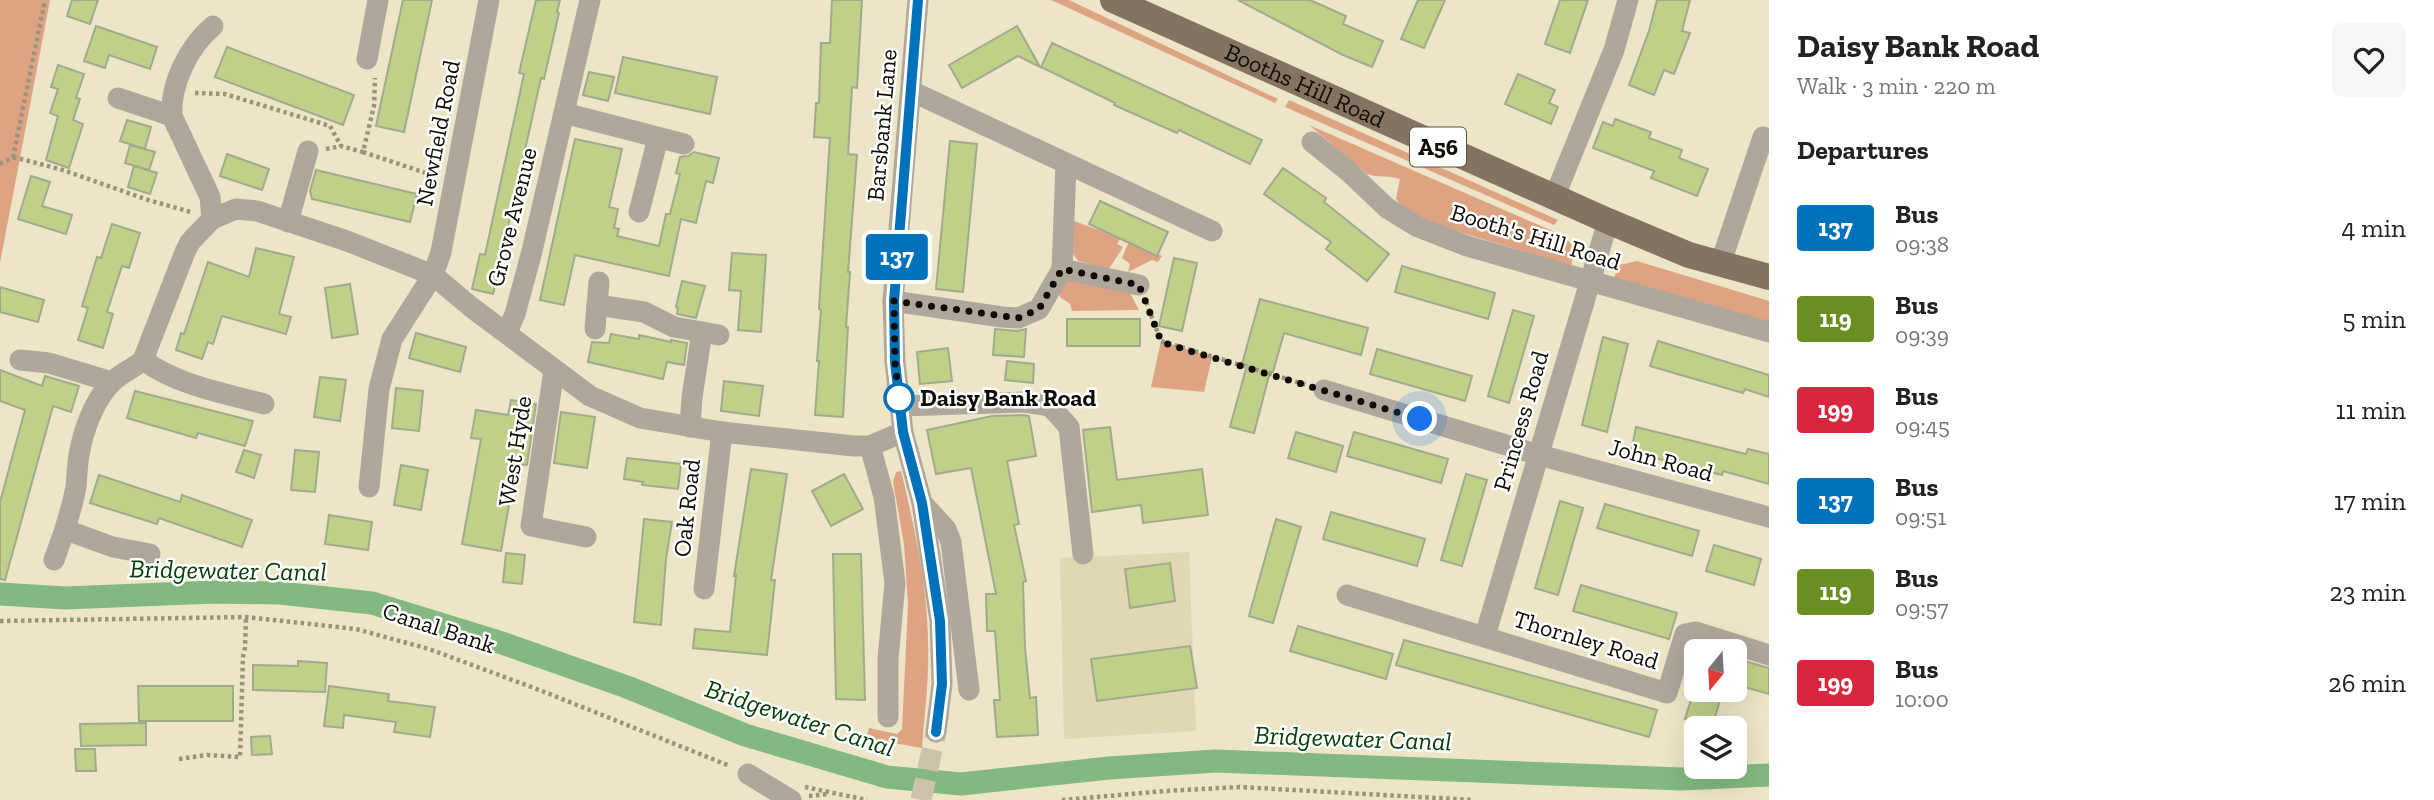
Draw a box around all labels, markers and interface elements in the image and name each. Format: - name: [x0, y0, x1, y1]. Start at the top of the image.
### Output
- button: heart: [2332, 23, 2406, 97]
- text: Daisy Bank Road: [1797, 26, 2039, 65]
- street label: Booths Hill Road: [1220, 37, 1389, 133]
- street label: Barsbank Lane: [860, 48, 903, 202]
- street label: Newfield Road: [409, 57, 466, 208]
- text: Walk · 3 min · 220 m: [1797, 72, 1996, 100]
- road number: A56: [1410, 128, 1466, 166]
- text: Departures: [1797, 134, 1929, 166]
- street label: Grove Avenue: [480, 144, 543, 289]
- street label: Booth's Hill Road: [1448, 197, 1625, 276]
- text: Bus: [1895, 198, 1938, 230]
- text: 4 min: [2341, 212, 2406, 244]
- text: 137: [1818, 213, 1853, 242]
- text: 09:38: [1895, 230, 1949, 258]
- line badge: 137: [857, 234, 937, 280]
- text: 137: [880, 242, 914, 271]
- text: Bus: [1895, 289, 1938, 321]
- text: 5 min: [2342, 303, 2406, 335]
- text: 119: [1819, 304, 1852, 333]
- text: 09:39: [1895, 321, 1949, 349]
- street label: Princess Road: [1487, 347, 1554, 494]
- text: Bus: [1895, 380, 1938, 412]
- marker: Daisy Bank Road: [884, 383, 914, 413]
- place label: Daisy Bank Road: [920, 383, 1097, 412]
- street label: West Hyde: [491, 394, 538, 508]
- text: 11 min: [2335, 394, 2406, 426]
- text: 199: [1818, 395, 1853, 424]
- your location: [1402, 401, 1437, 436]
- text: 09:45: [1895, 412, 1950, 440]
- street label: John Road: [1606, 432, 1717, 487]
- street label: Oak Road: [667, 457, 706, 558]
- text: Bus: [1895, 471, 1938, 503]
- text: 17 min: [2334, 485, 2406, 517]
- text: 137: [1818, 486, 1853, 515]
- text: 09:51: [1895, 503, 1946, 531]
- water label: Bridgewater Canal: [129, 552, 327, 588]
- text: Bus: [1895, 562, 1938, 594]
- text: 23 min: [2329, 576, 2406, 608]
- text: 119: [1819, 577, 1852, 606]
- text: 09:57: [1895, 594, 1948, 622]
- street label: Canal Bank: [379, 596, 500, 659]
- street label: Thornley Road: [1510, 604, 1662, 675]
- north arrow: [1684, 639, 1746, 702]
- map controls: [1684, 639, 1747, 779]
- text: Bus: [1895, 653, 1938, 685]
- text: 26 min: [2328, 667, 2406, 699]
- text: 199: [1818, 668, 1853, 697]
- water label: Bridgewater Canal: [701, 672, 899, 764]
- text: 10:00: [1895, 685, 1949, 713]
- button: layers: [1684, 716, 1747, 779]
- water label: Bridgewater Canal: [1254, 719, 1452, 757]

